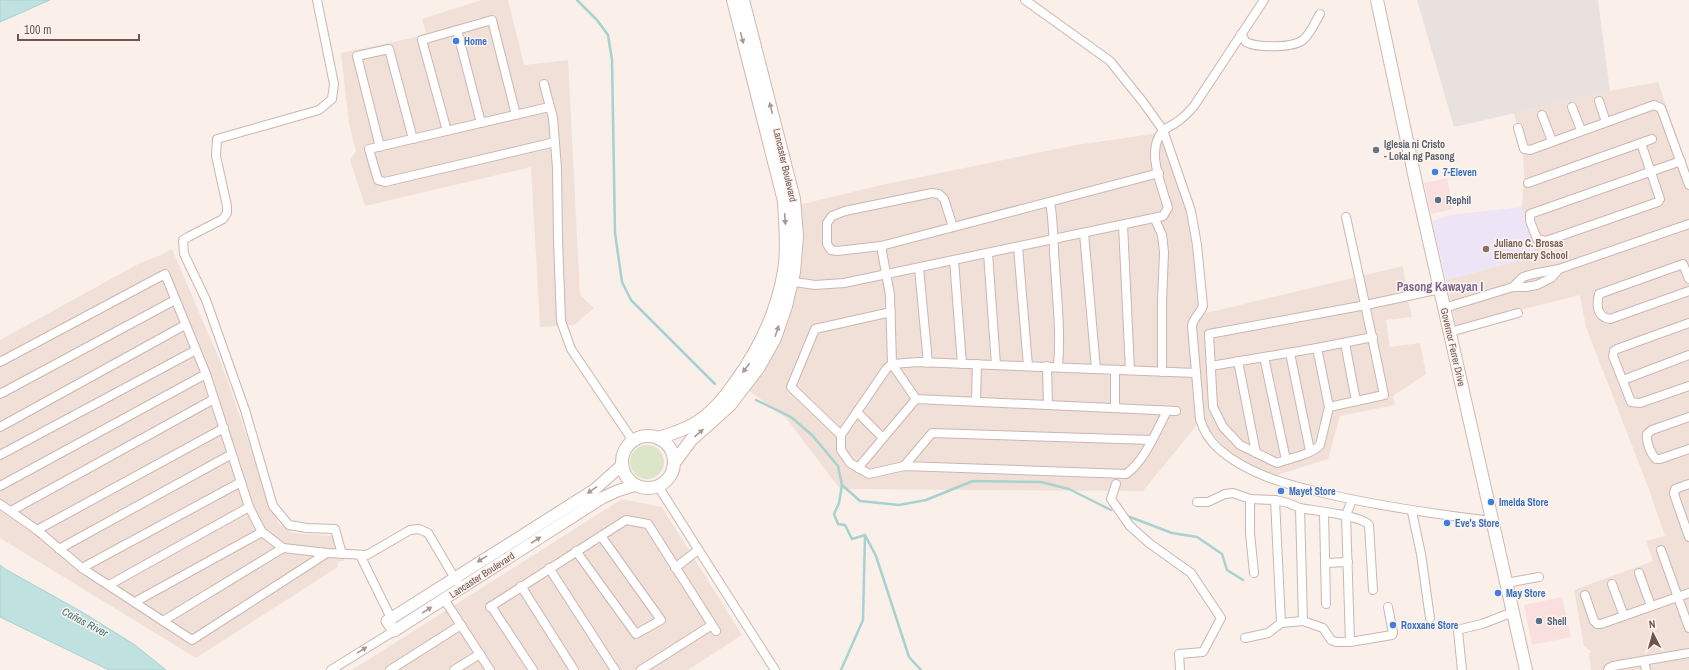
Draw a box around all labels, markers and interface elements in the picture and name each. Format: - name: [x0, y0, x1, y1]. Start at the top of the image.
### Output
- scale bar: [18, 16, 139, 42]
- text: 100 m: [24, 22, 51, 38]
- one-way arrow: [740, 32, 746, 44]
- place label: Home: [464, 35, 487, 48]
- marker: Home: [451, 36, 461, 46]
- one-way arrow: [767, 102, 773, 115]
- street label: Lancaster Boulevard: [770, 127, 800, 203]
- place label: Iglesia ni Cristo - Lokal ng Pasong: [1384, 138, 1455, 163]
- marker: Iglesia ni Cristo - Lokal ng Pasong: [1371, 145, 1381, 155]
- place label: 7-Eleven: [1443, 166, 1477, 179]
- marker: 7-Eleven: [1430, 167, 1440, 177]
- place label: Rephil: [1446, 194, 1471, 207]
- marker: Rephil: [1433, 195, 1443, 205]
- one-way arrow: [781, 213, 788, 225]
- place label: Juliano C. Brosas Elementary School: [1494, 237, 1568, 262]
- marker: Juliano C. Brosas Elementary School: [1481, 244, 1491, 254]
- district label: Pasong Kawayan I: [1397, 279, 1483, 295]
- street label: Governor Ferrer Drive: [1438, 306, 1468, 388]
- one-way arrow: [775, 325, 781, 337]
- one-way arrow: [742, 363, 750, 374]
- one-way arrow: [694, 429, 705, 438]
- place label: Mayet Store: [1289, 485, 1336, 498]
- one-way arrow: [587, 486, 598, 494]
- marker: Mayet Store: [1276, 486, 1286, 496]
- place label: Imelda Store: [1499, 496, 1549, 509]
- marker: Imelda Store: [1486, 497, 1496, 507]
- place label: Eve's Store: [1455, 517, 1500, 530]
- marker: Eve's Store: [1442, 518, 1452, 528]
- one-way arrow: [531, 536, 541, 544]
- street label: Lancaster Boulevard: [447, 549, 517, 601]
- one-way arrow: [477, 556, 488, 563]
- place label: May Store: [1506, 587, 1546, 600]
- marker: May Store: [1493, 588, 1503, 598]
- water label: Cañas River: [60, 604, 111, 640]
- one-way arrow: [421, 606, 432, 614]
- north arrow: [1633, 614, 1673, 654]
- place label: Shell: [1547, 615, 1567, 628]
- marker: Shell: [1534, 616, 1544, 626]
- text: N: [1648, 617, 1656, 631]
- place label: Roxxane Store: [1401, 619, 1459, 632]
- marker: Roxxane Store: [1388, 620, 1398, 630]
- one-way arrow: [357, 647, 368, 654]

